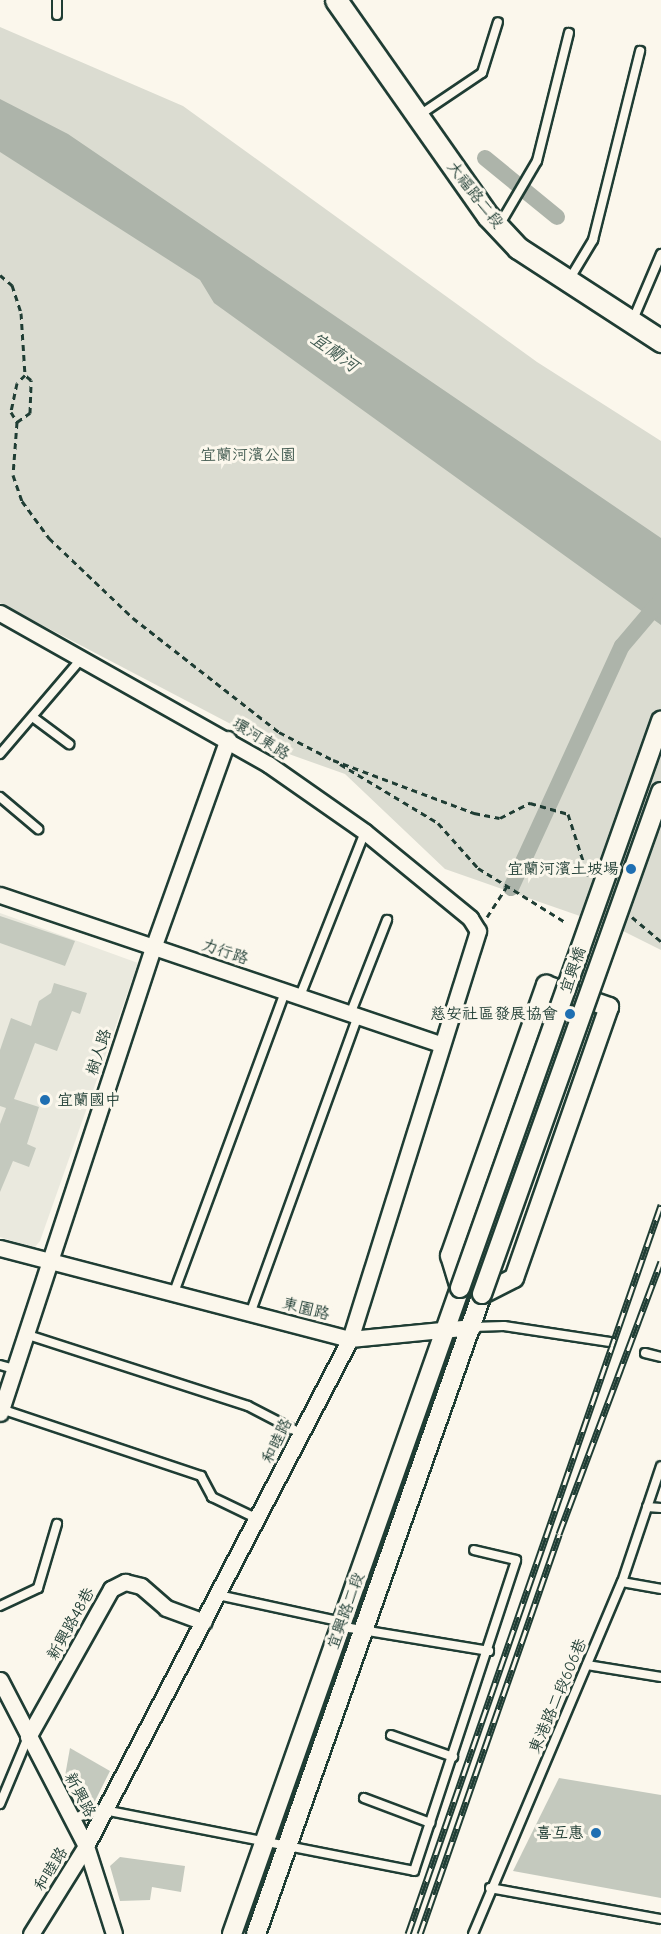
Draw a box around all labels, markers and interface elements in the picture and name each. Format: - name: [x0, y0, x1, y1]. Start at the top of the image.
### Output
- street label: 大福路二段: [443, 158, 507, 232]
- water label: 宜蘭河: [306, 328, 362, 378]
- park label: 宜蘭河濱公園: [200, 445, 296, 465]
- street label: 環河東路: [229, 714, 293, 764]
- place label: 宜蘭河濱土坡場: [507, 859, 619, 879]
- marker: 宜蘭河濱土坡場: [624, 862, 638, 876]
- street label: 力行路: [199, 935, 251, 969]
- street label: 宜興橋: [556, 944, 590, 996]
- place label: 慈安社區發展協會: [430, 1004, 558, 1024]
- marker: 慈安社區發展協會: [563, 1007, 577, 1021]
- street label: 樹人路: [82, 1026, 116, 1078]
- place label: 宜蘭國中: [57, 1090, 121, 1110]
- marker: 宜蘭國中: [38, 1093, 52, 1107]
- street label: 東園路: [280, 1294, 332, 1324]
- street label: 和睦路: [258, 1415, 296, 1467]
- street label: 宜興路二段: [323, 1570, 369, 1652]
- street label: 新興路48巷: [43, 1584, 99, 1664]
- street label: 東港路二段606巷: [525, 1636, 591, 1756]
- street label: 新興路: [60, 1769, 100, 1821]
- place label: 喜互惠: [536, 1823, 584, 1843]
- marker: 喜互惠: [589, 1826, 603, 1840]
- street label: 和睦路: [30, 1844, 72, 1894]

